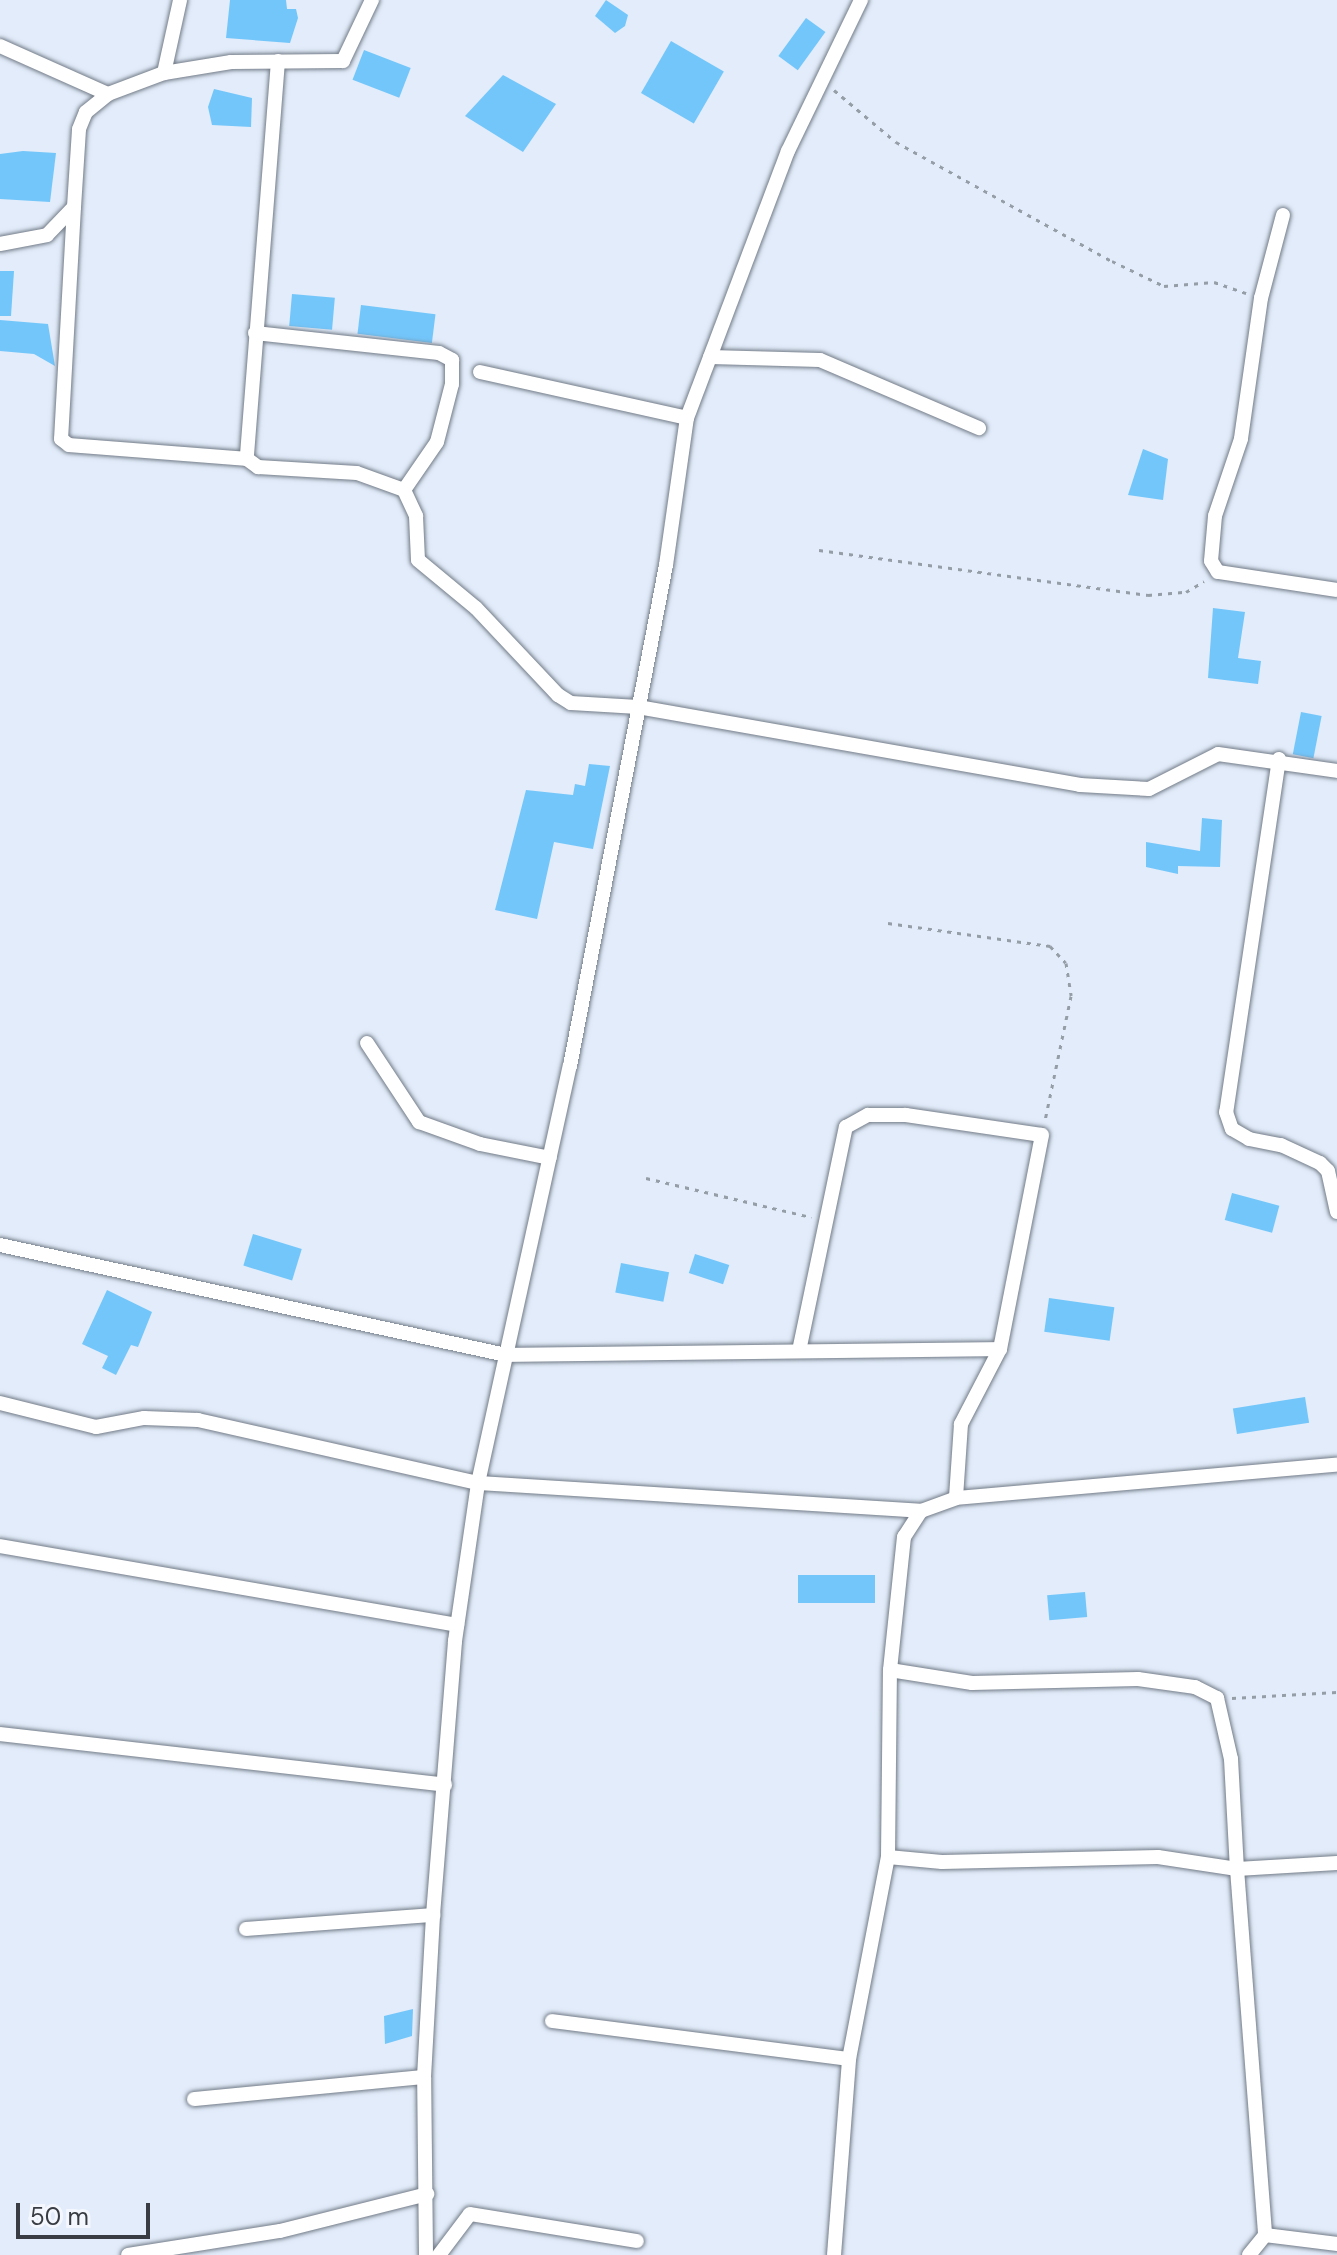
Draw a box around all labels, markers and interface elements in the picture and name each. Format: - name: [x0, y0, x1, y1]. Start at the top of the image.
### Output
- scale bar: [20, 2187, 154, 2237]
- text: 50 m: [30, 2201, 89, 2232]

